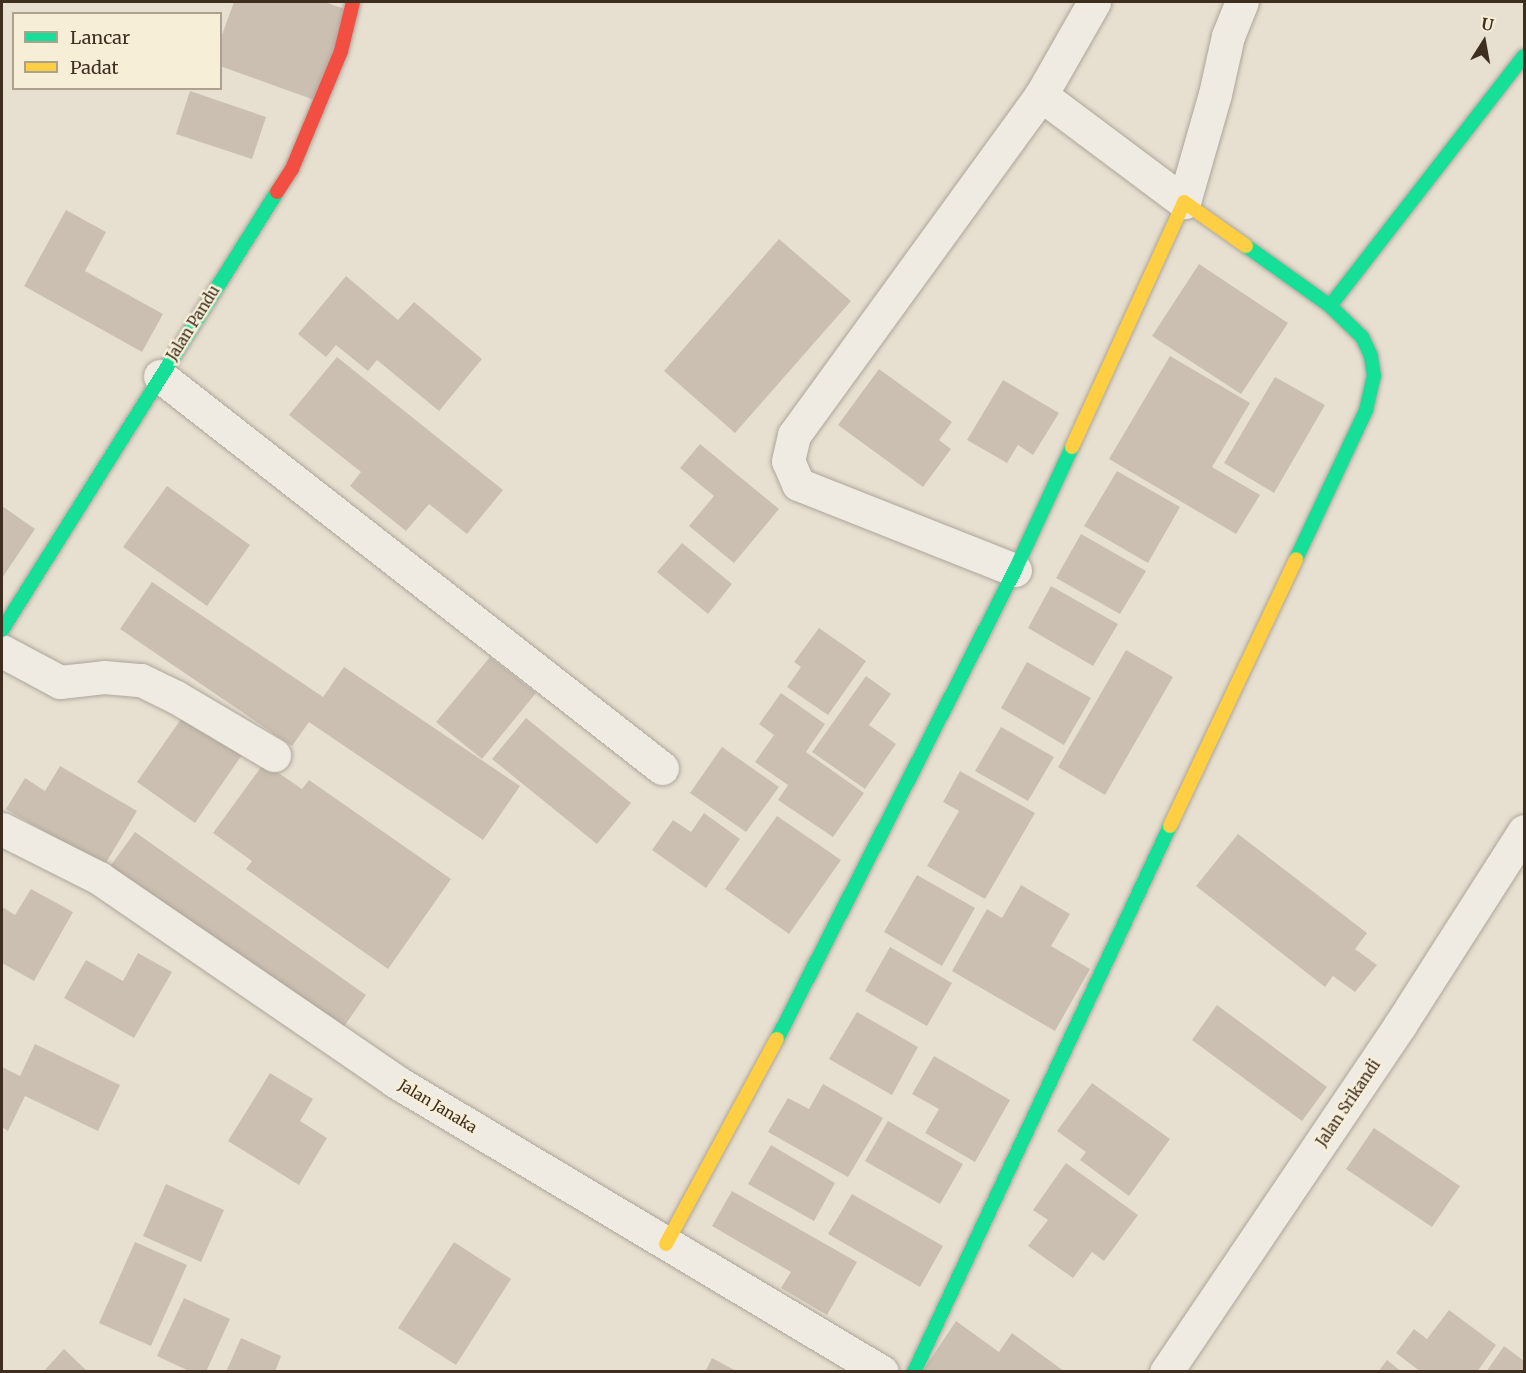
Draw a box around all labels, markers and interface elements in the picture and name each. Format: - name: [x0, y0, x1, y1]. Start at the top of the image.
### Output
- legend: [12, 12, 222, 90]
- north arrow: [1454, 12, 1514, 72]
- text: U: [1480, 13, 1495, 35]
- text: Lancar: [70, 26, 130, 49]
- text: Padat: [70, 56, 119, 79]
- street label: Jalan Pandu: [163, 282, 223, 364]
- street label: Jalan Srikandi: [1312, 1056, 1384, 1150]
- street label: Jalan Janaka: [396, 1076, 480, 1136]

